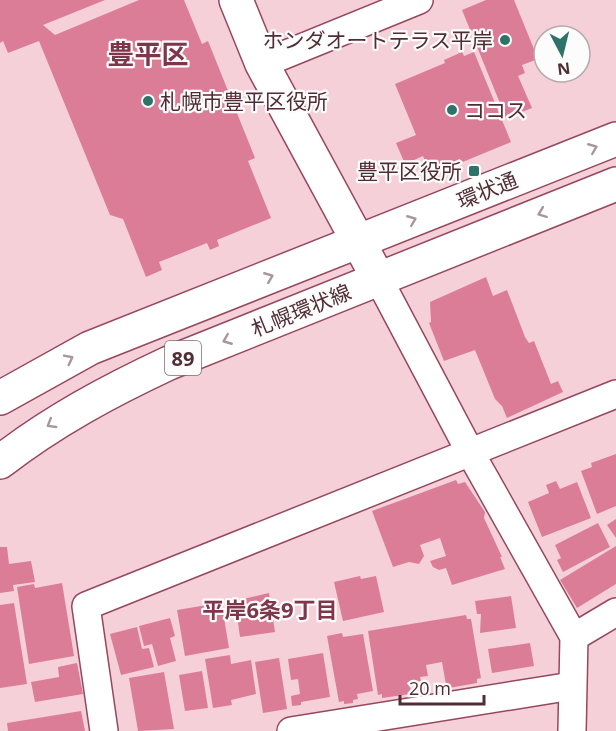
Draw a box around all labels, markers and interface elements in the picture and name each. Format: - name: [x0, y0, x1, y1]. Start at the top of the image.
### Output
- north arrow: [532, 24, 592, 84]
- place label: ホンダオートテラス平岸: [262, 26, 493, 54]
- marker: ホンダオートテラス平岸: [498, 33, 512, 47]
- district label: 豊平区: [108, 35, 189, 72]
- text: N: [556, 57, 572, 81]
- place label: 札幌市豊平区役所: [160, 87, 328, 115]
- marker: 札幌市豊平区役所: [141, 94, 155, 108]
- place label: ココス: [464, 96, 527, 124]
- marker: ココス: [445, 103, 459, 117]
- one-way arrow: [587, 143, 598, 155]
- place label: 豊平区役所: [357, 157, 462, 185]
- marker: 豊平区役所: [467, 164, 481, 178]
- street label: 環状通: [453, 165, 521, 215]
- one-way arrow: [537, 206, 548, 218]
- one-way arrow: [406, 215, 417, 227]
- one-way arrow: [263, 272, 274, 284]
- street label: 札幌環状線: [247, 277, 355, 343]
- one-way arrow: [222, 333, 233, 345]
- road number: 89: [165, 341, 201, 375]
- one-way arrow: [63, 355, 74, 366]
- one-way arrow: [47, 417, 58, 429]
- district label: 平岸6条9丁目: [202, 594, 338, 624]
- scale bar: [400, 668, 484, 706]
- text: 20 m: [409, 676, 451, 700]

